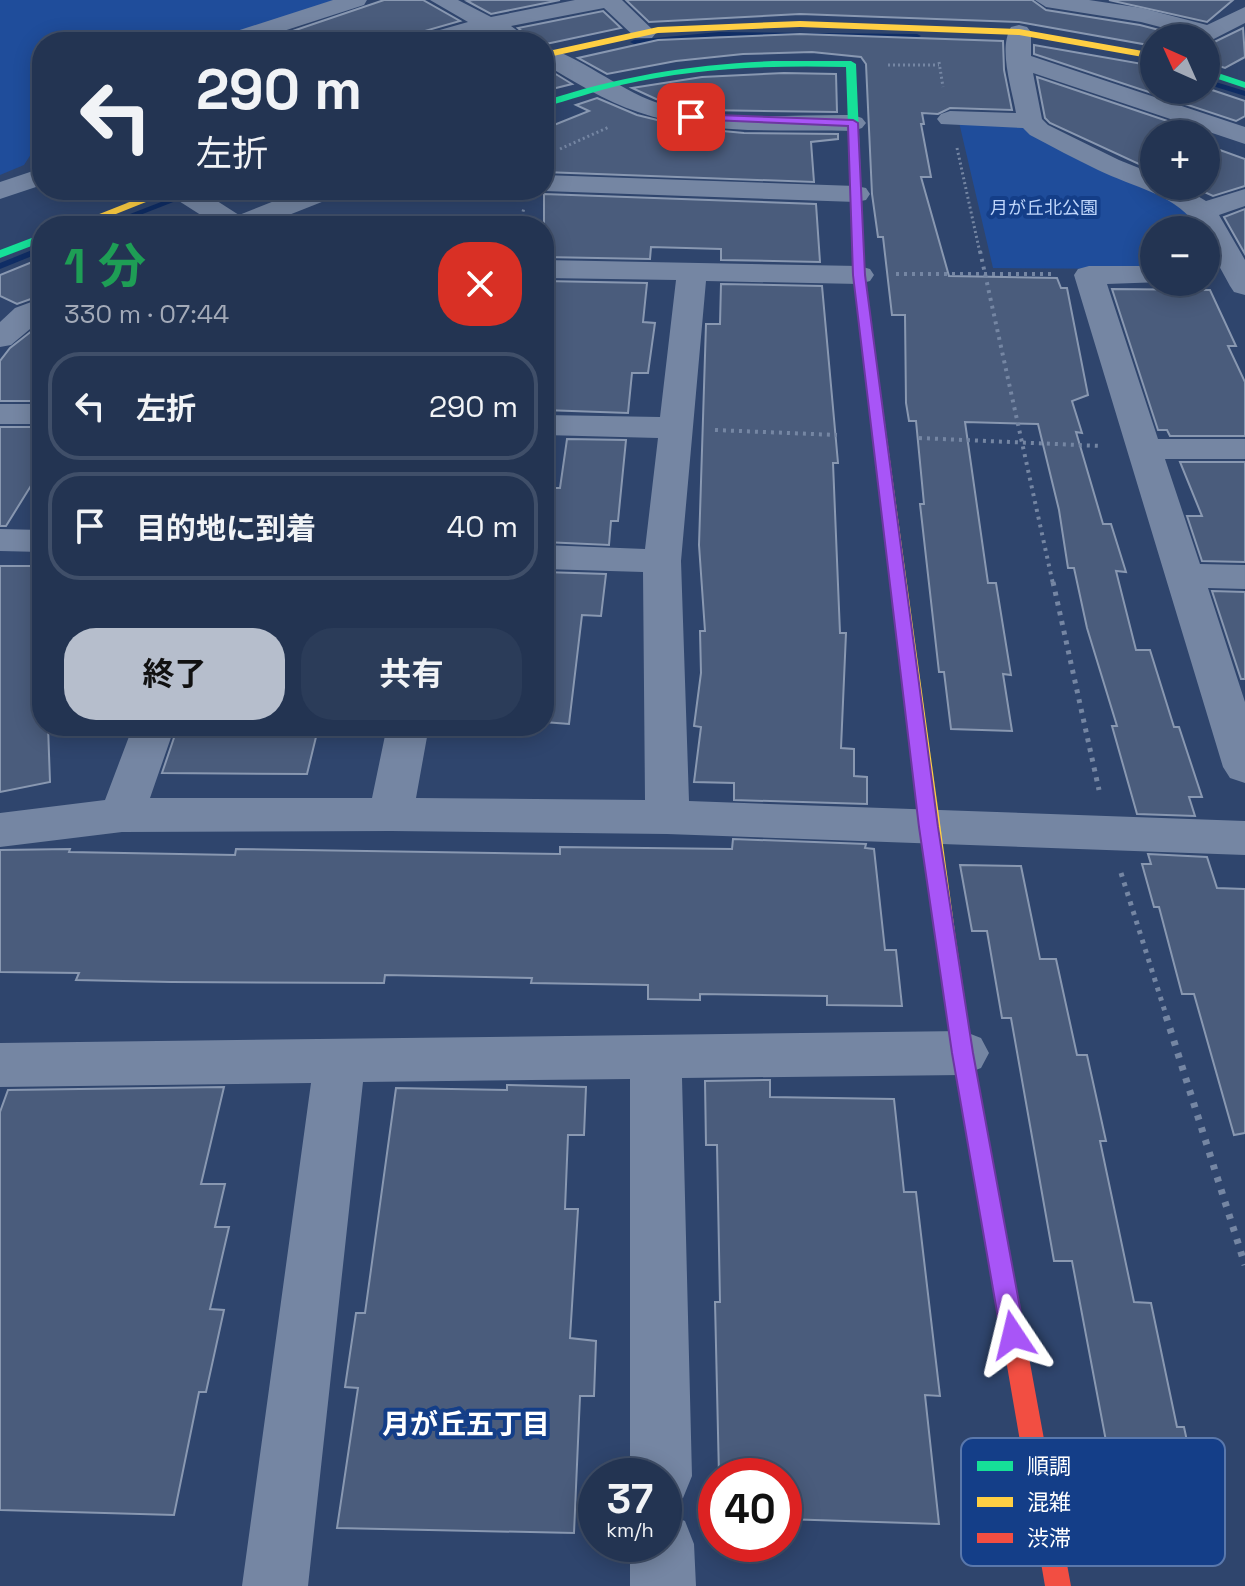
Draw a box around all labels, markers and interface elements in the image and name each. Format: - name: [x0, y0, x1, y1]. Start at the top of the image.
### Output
- north arrow: [1140, 24, 1220, 104]
- map controls: [1140, 24, 1220, 296]
- text: 290 m: [196, 54, 362, 125]
- icon: left: [64, 64, 168, 168]
- pin: [657, 83, 725, 151]
- icon: arrive: [669, 95, 713, 139]
- button: +: [1140, 120, 1220, 200]
- text: 左折: [196, 131, 268, 177]
- park label: 月が丘北公園: [990, 196, 1098, 219]
- button: −: [1140, 216, 1220, 296]
- text: 1 分: [64, 236, 146, 297]
- button: close: [438, 242, 522, 326]
- text: 330 m · 07:44: [64, 297, 229, 331]
- icon: left: [68, 384, 112, 428]
- text: 290 m: [429, 387, 518, 426]
- text: 左折: [136, 389, 196, 428]
- icon: arrive: [68, 504, 112, 548]
- text: 40 m: [447, 507, 518, 546]
- text: 目的地に到着: [136, 509, 316, 548]
- button: 終了: [64, 628, 285, 720]
- button: 共有: [301, 628, 522, 720]
- position arrow: [971, 1293, 1055, 1377]
- district label: 月が丘五丁目: [382, 1406, 550, 1442]
- legend: [961, 1438, 1225, 1566]
- text: 順調: [1027, 1452, 1071, 1480]
- speed limit sign: 40: [698, 1458, 802, 1562]
- text: 37: [607, 1474, 653, 1525]
- text: 混雑: [1027, 1488, 1071, 1516]
- text: km/h: [606, 1517, 654, 1543]
- text: 渋滞: [1027, 1524, 1071, 1552]

